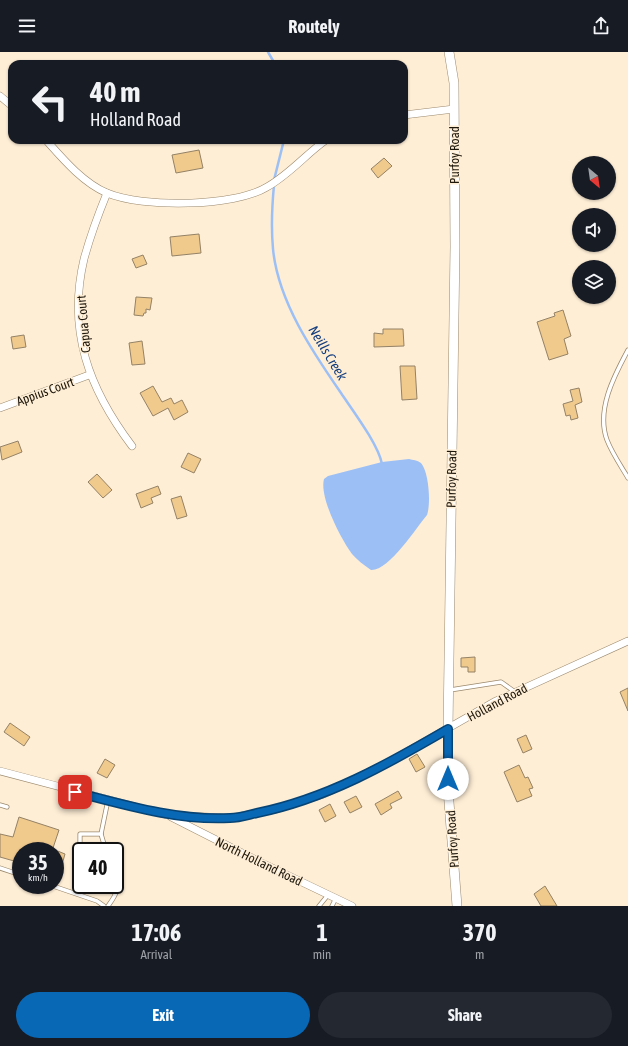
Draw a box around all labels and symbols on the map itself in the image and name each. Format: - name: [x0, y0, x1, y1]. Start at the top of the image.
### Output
- street label: Purfoy Road: [447, 126, 462, 184]
- north arrow: [572, 156, 616, 200]
- street label: Capua Court: [73, 294, 93, 353]
- water label: Neills Creek: [306, 323, 351, 384]
- street label: Appius Court: [14, 374, 76, 409]
- street label: Purfoy Road: [443, 450, 460, 508]
- street label: Holland Road: [465, 680, 530, 724]
- position arrow: [427, 758, 469, 800]
- pin: [58, 775, 92, 809]
- street label: Purfoy Road: [443, 810, 462, 868]
- street label: North Holland Road: [213, 834, 305, 889]
- speed limit sign: 40: [72, 842, 124, 894]

